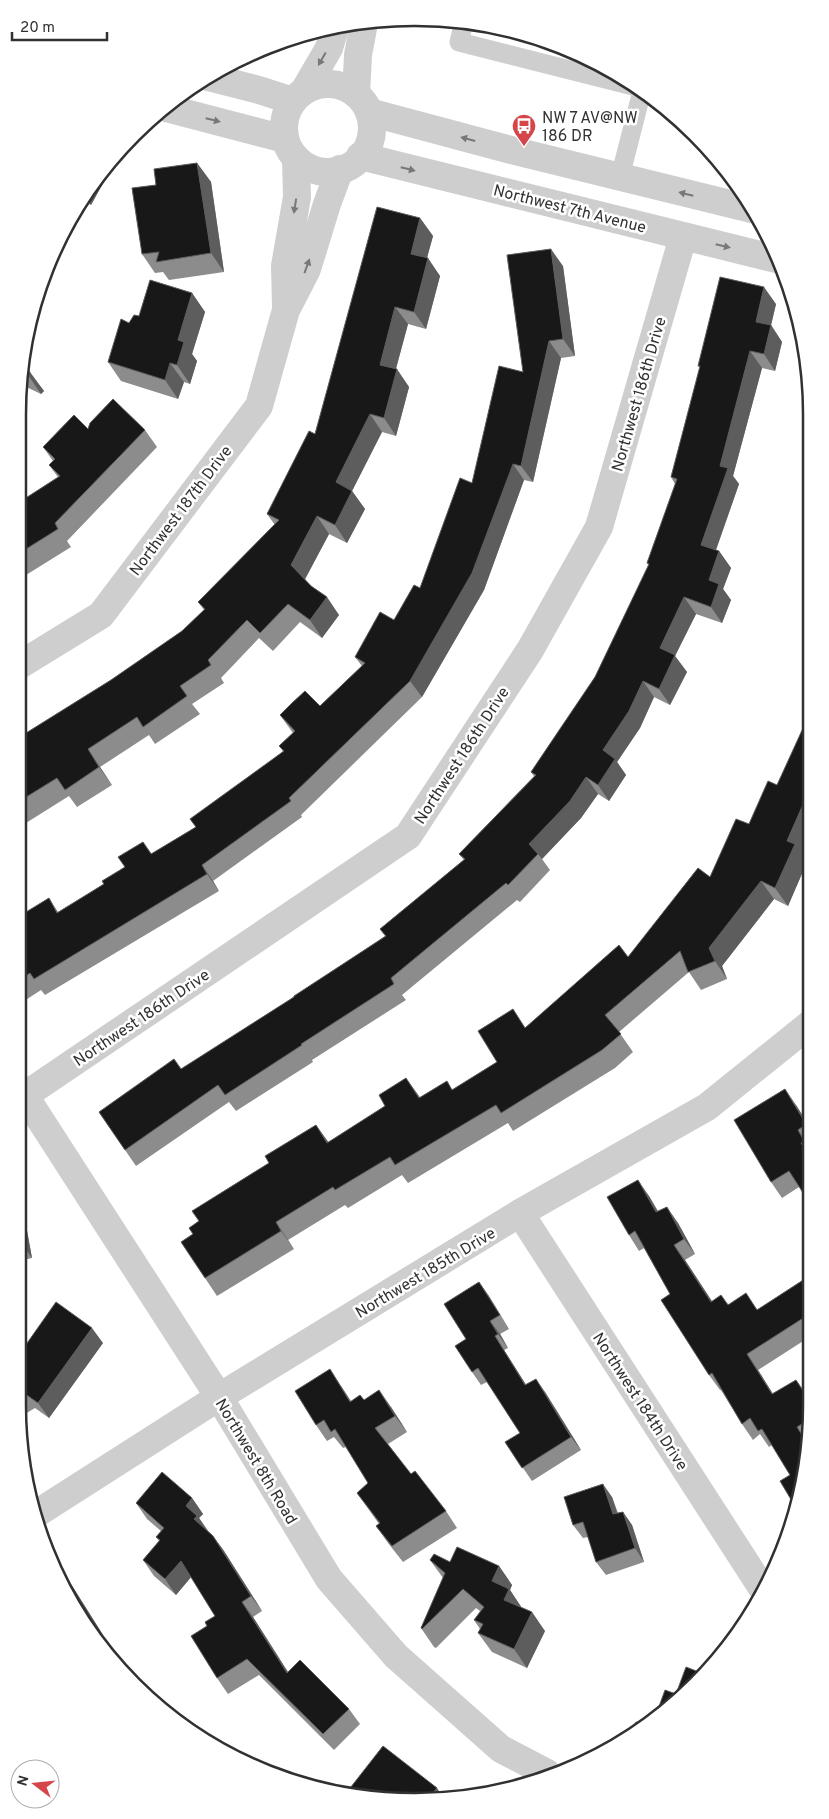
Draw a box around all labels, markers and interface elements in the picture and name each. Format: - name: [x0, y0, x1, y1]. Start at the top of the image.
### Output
- scale bar: [12, 10, 108, 42]
- text: 20 m: [20, 19, 55, 38]
- one-way arrow: [318, 52, 327, 66]
- place label: NW 7 AV@NW 186 DR: [542, 109, 638, 147]
- bus stop icon: NW 7 AV@NW 186 DR: [511, 113, 537, 147]
- one-way arrow: [205, 116, 220, 124]
- one-way arrow: [461, 135, 476, 143]
- one-way arrow: [400, 165, 415, 173]
- street label: Northwest 7th Avenue: [491, 181, 648, 239]
- one-way arrow: [679, 190, 694, 198]
- one-way arrow: [291, 199, 299, 215]
- one-way arrow: [716, 242, 731, 250]
- one-way arrow: [304, 259, 311, 274]
- street label: Northwest 186th Drive: [608, 315, 672, 474]
- street label: Northwest 187th Drive: [126, 442, 237, 580]
- street label: Northwest 186th Drive: [411, 684, 515, 829]
- street label: Northwest 186th Drive: [70, 966, 214, 1072]
- street label: Northwest 185th Drive: [352, 1224, 500, 1324]
- street label: Northwest 184th Drive: [587, 1329, 691, 1475]
- street label: Northwest 8th Road: [210, 1396, 301, 1529]
- north arrow: [10, 1759, 60, 1809]
- text: N: [14, 1774, 34, 1788]

